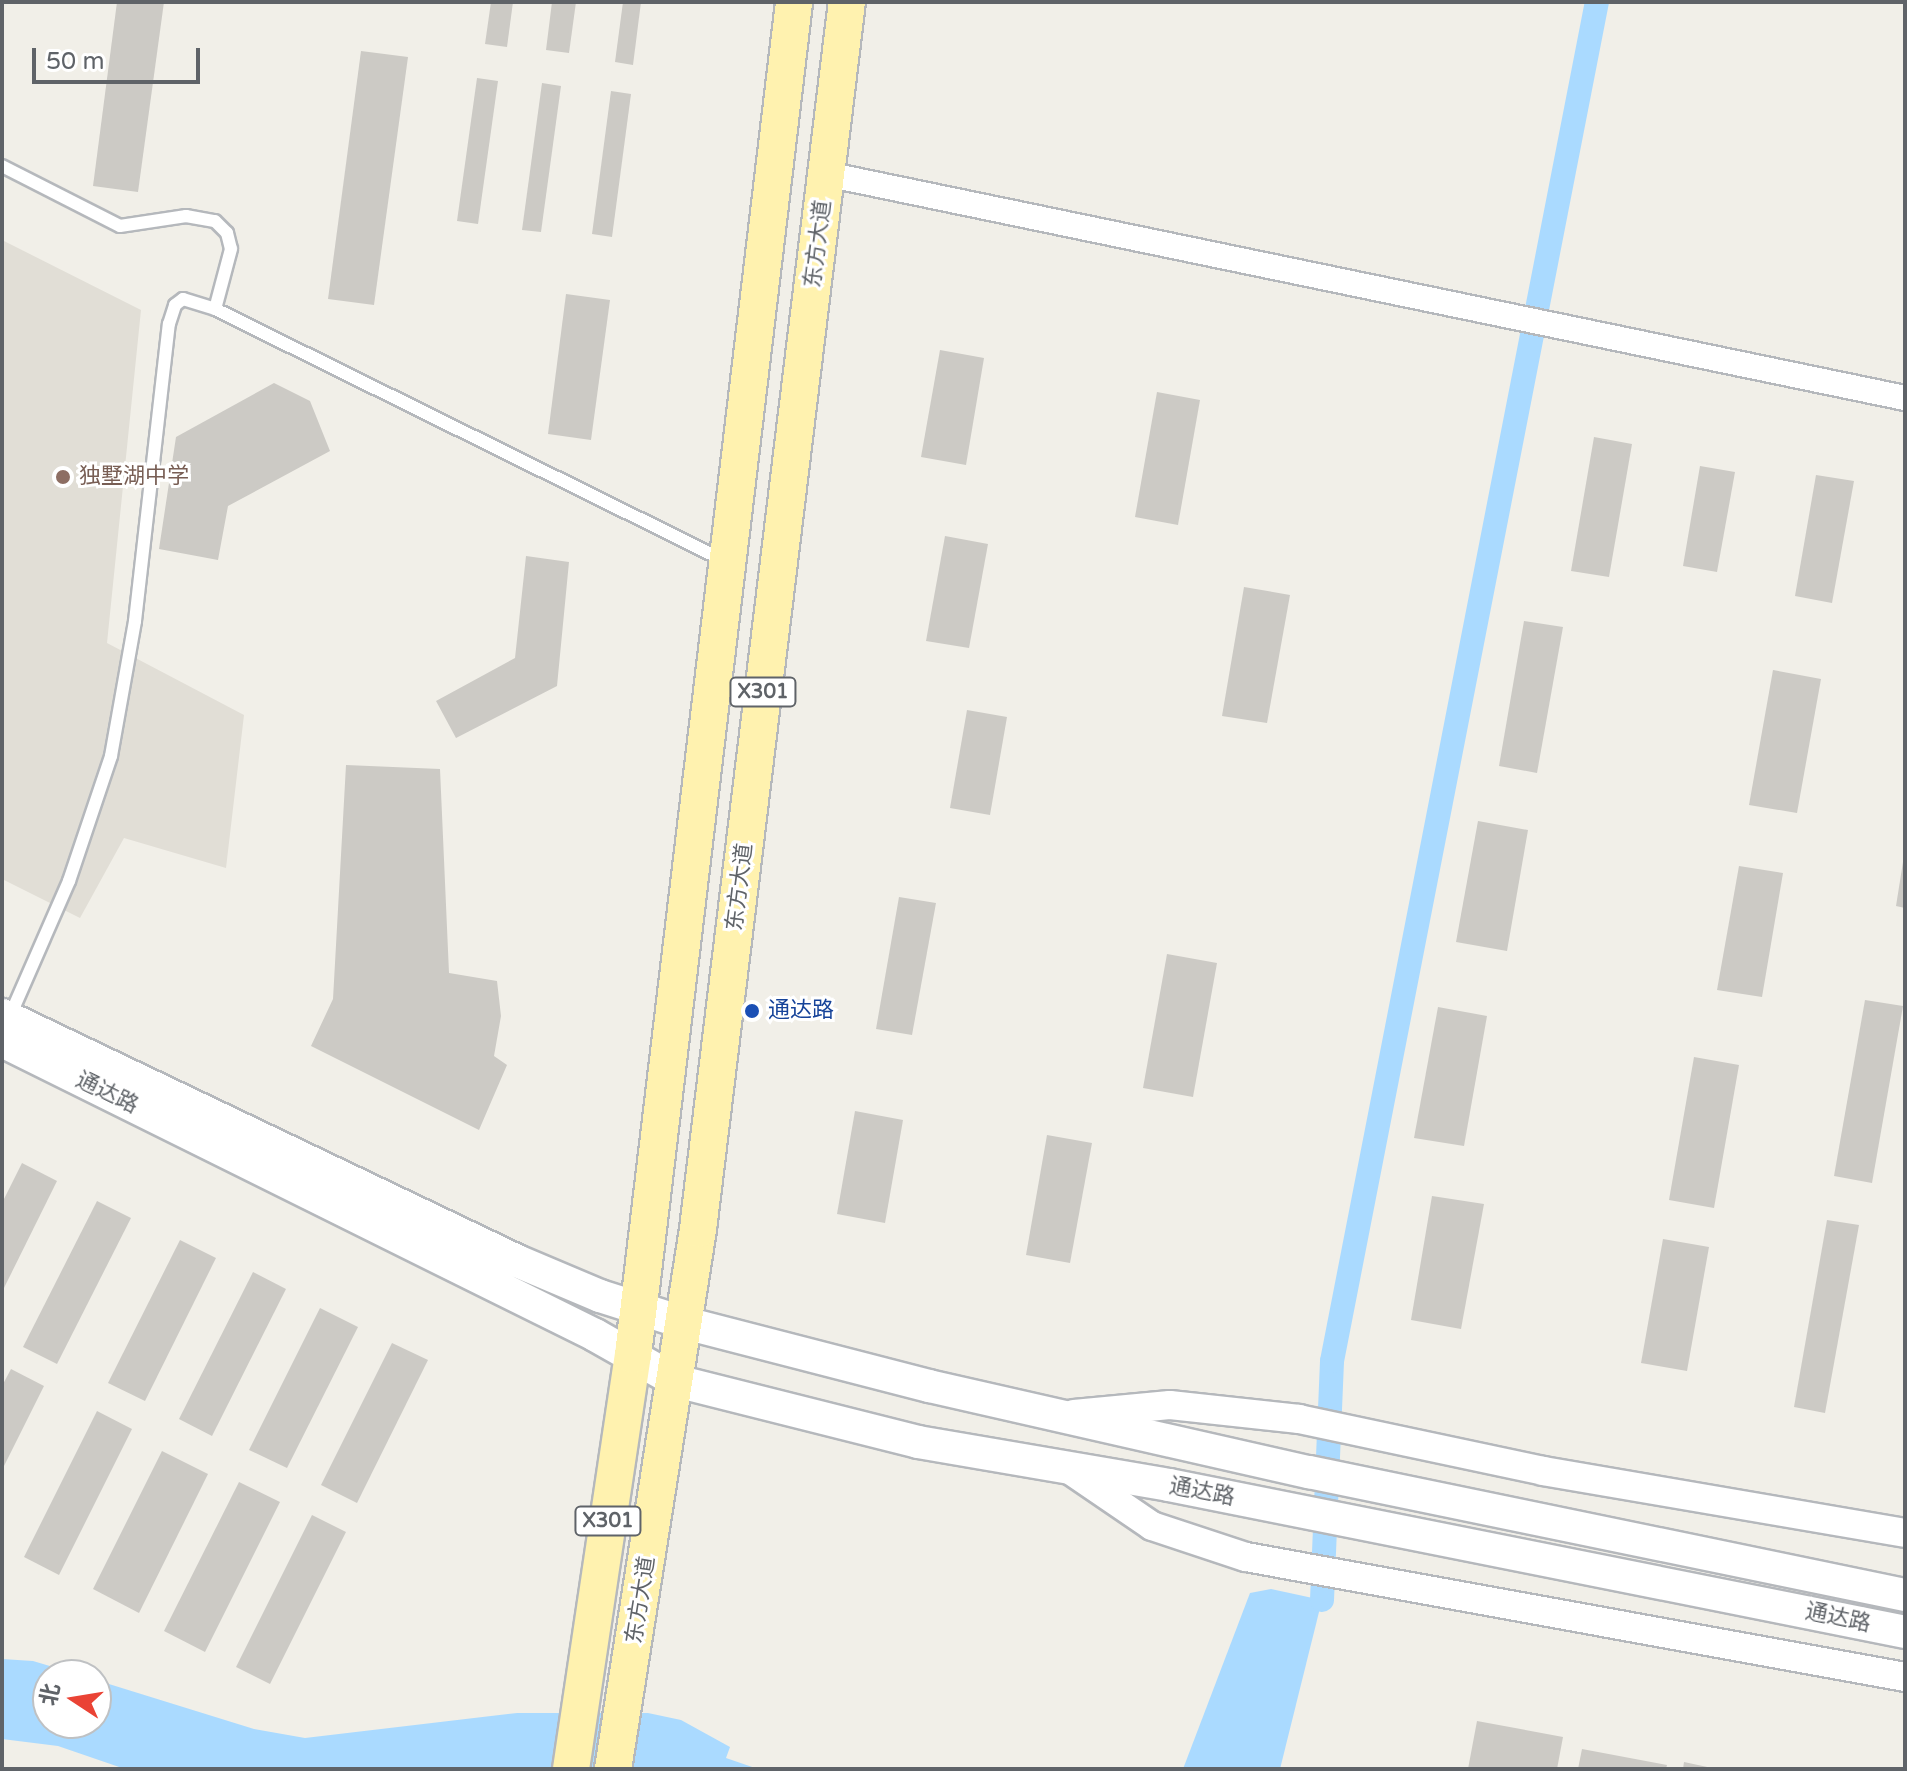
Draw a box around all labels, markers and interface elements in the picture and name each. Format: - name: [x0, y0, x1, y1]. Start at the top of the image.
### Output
- scale bar: [36, 32, 204, 82]
- text: 50 m: [46, 47, 104, 76]
- street label: 东方大道: [800, 199, 836, 289]
- place label: 独墅湖中学: [79, 464, 189, 490]
- marker: 独墅湖中学: [54, 468, 72, 486]
- road number: X301: [729, 676, 797, 708]
- street label: 东方大道: [722, 842, 758, 932]
- place label: 通达路: [768, 998, 834, 1024]
- marker: 通达路: [743, 1002, 761, 1020]
- street label: 通达路: [72, 1067, 142, 1119]
- street label: 通达路: [1167, 1473, 1237, 1511]
- road number: X301: [574, 1505, 642, 1537]
- street label: 东方大道: [621, 1554, 661, 1646]
- street label: 通达路: [1803, 1598, 1873, 1638]
- north arrow: [32, 1659, 112, 1739]
- text: 北: [35, 1681, 65, 1708]

